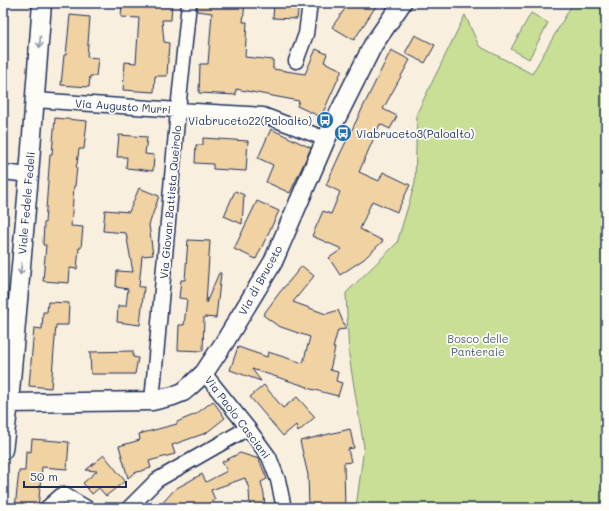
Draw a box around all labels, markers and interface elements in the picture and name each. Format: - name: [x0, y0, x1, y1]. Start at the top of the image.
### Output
- one-way arrow: [36, 35, 43, 48]
- street label: Via Augusto Murri: [74, 95, 172, 117]
- bus stop icon: Viabruceto22(Paloalto): [315, 110, 335, 130]
- place label: Viabruceto22(Paloalto): [188, 113, 312, 128]
- bus stop icon: Viabruceto3(Paloalto): [333, 123, 353, 143]
- street label: Via Giovan Battista Queirolo: [156, 124, 184, 280]
- place label: Viabruceto3(Paloalto): [356, 126, 474, 141]
- street label: Viale Fedele Fedeli: [14, 151, 38, 255]
- street label: Via di Bruceto: [235, 242, 286, 318]
- one-way arrow: [17, 262, 24, 275]
- park label: Bosco delle Panteraie: [447, 331, 509, 359]
- street label: Via Paolo Casciani: [202, 373, 274, 461]
- scale bar: [24, 463, 126, 489]
- text: 50 m: [30, 468, 58, 484]

